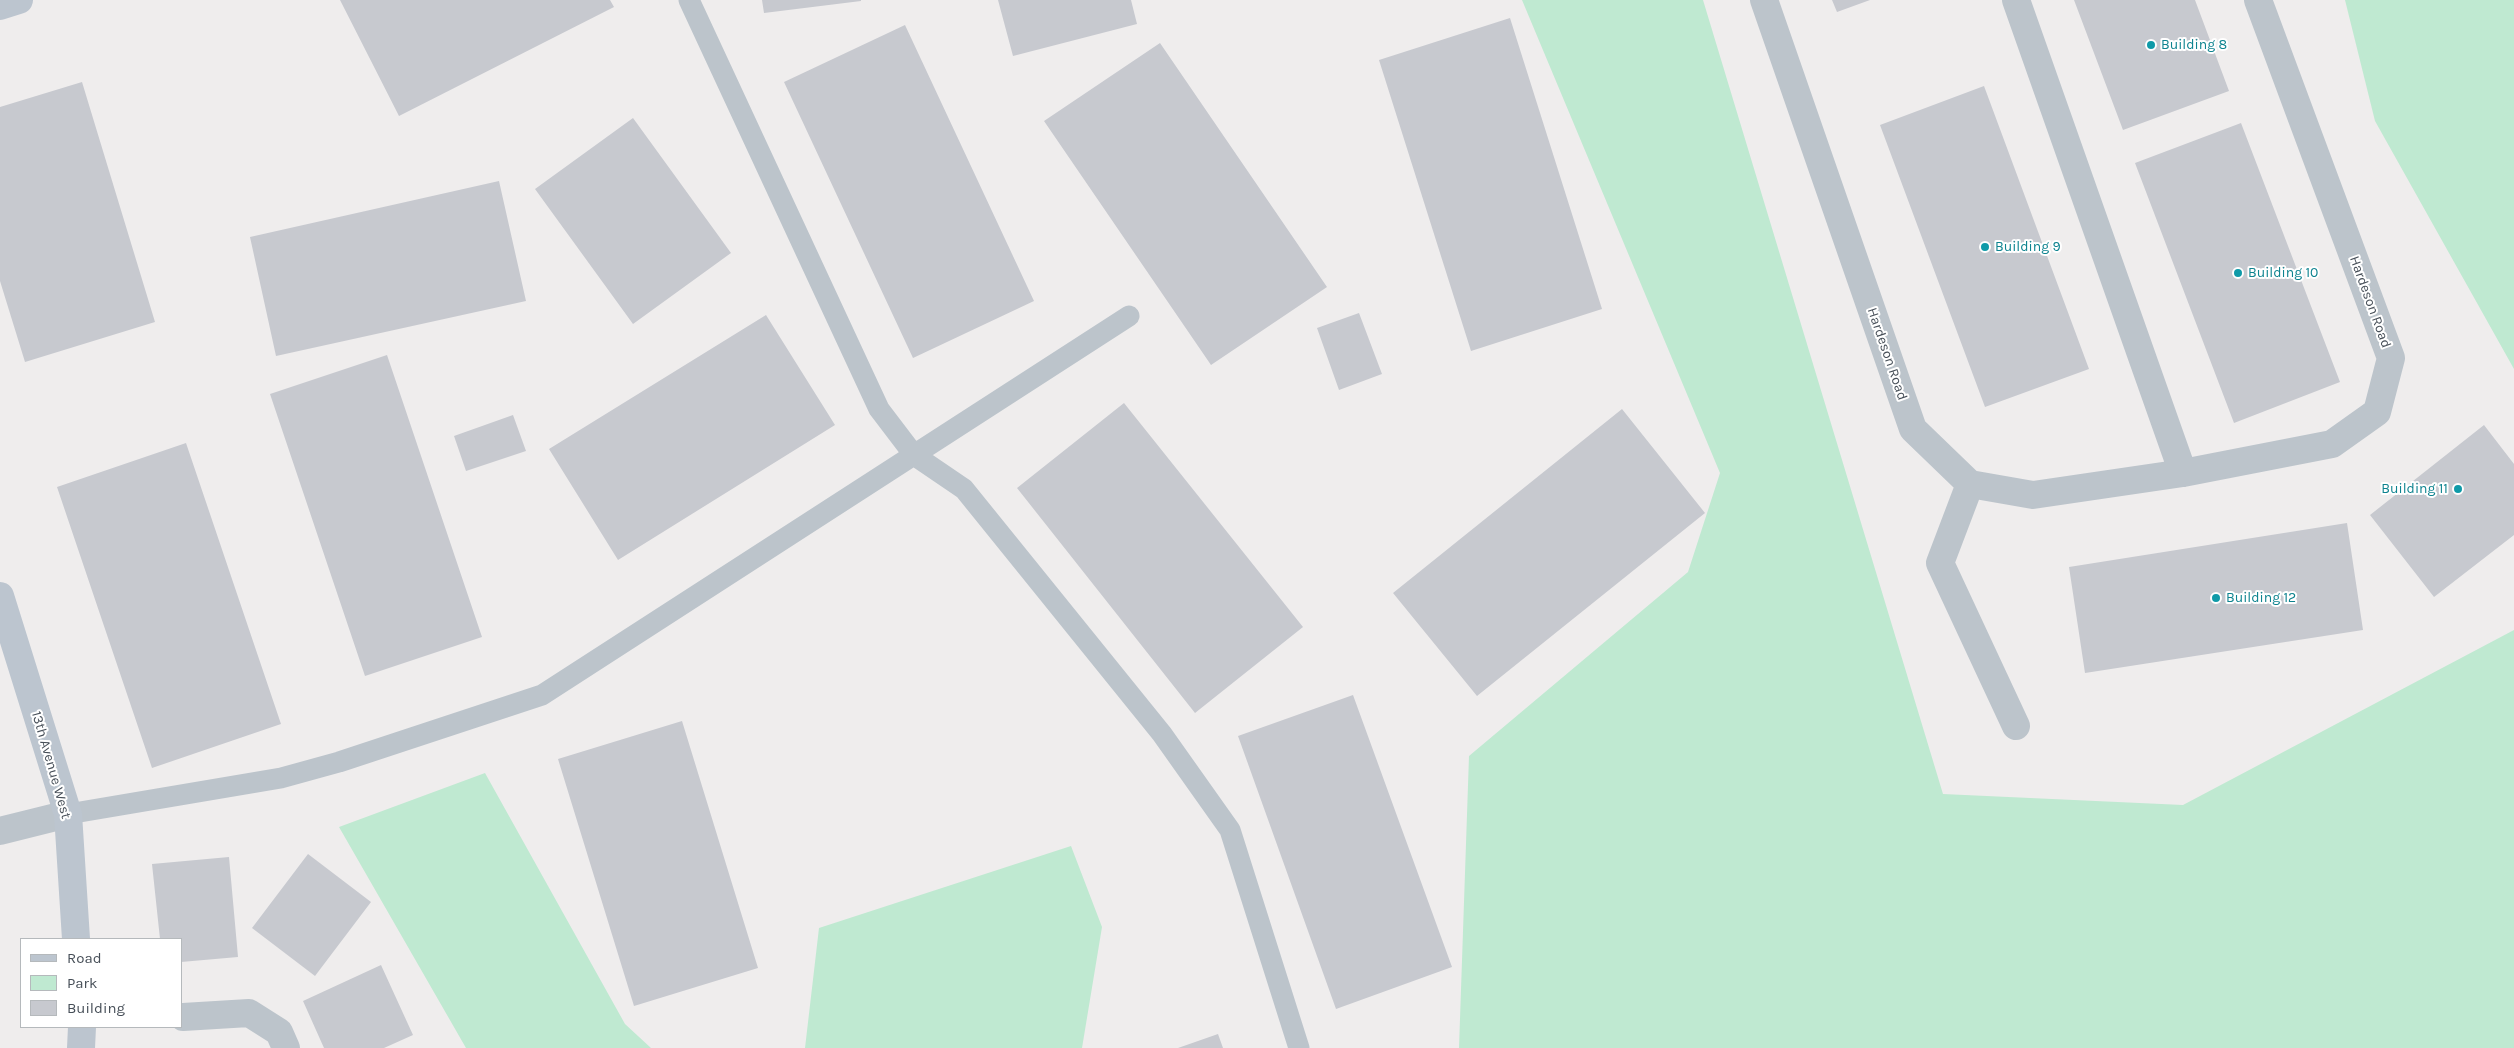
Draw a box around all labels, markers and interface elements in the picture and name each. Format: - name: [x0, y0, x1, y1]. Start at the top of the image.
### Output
- place label: Building 8: [2161, 37, 2227, 53]
- marker: Building 8: [2145, 39, 2157, 51]
- place label: Building 9: [1995, 239, 2061, 255]
- marker: Building 9: [1979, 241, 1991, 253]
- street label: Hardeson Road: [2346, 254, 2394, 350]
- place label: Building 10: [2248, 265, 2318, 281]
- marker: Building 10: [2232, 267, 2244, 279]
- street label: Hardeson Road: [1863, 306, 1911, 402]
- place label: Building 11: [2381, 481, 2448, 497]
- marker: Building 11: [2452, 483, 2464, 495]
- place label: Building 12: [2226, 590, 2296, 606]
- marker: Building 12: [2210, 592, 2222, 604]
- street label: 13th Avenue West: [28, 709, 74, 821]
- legend: [20, 938, 182, 1028]
- text: Road: [67, 949, 102, 967]
- text: Park: [67, 974, 97, 992]
- text: Building: [67, 999, 125, 1017]

